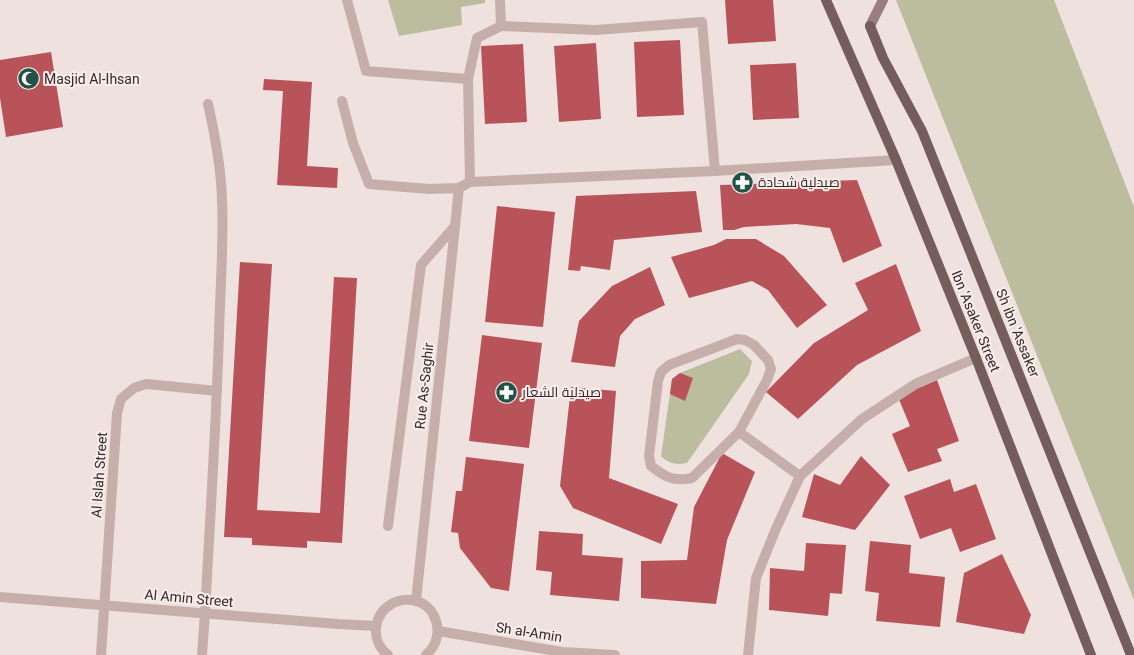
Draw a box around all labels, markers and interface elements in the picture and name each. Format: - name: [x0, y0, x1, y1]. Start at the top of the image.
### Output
- mosque icon: Masjid Al-Ihsan: [15, 66, 41, 92]
- place label: Masjid Al-Ihsan: [44, 71, 140, 87]
- pharmacy icon: صيدلية شحادة: [729, 169, 755, 195]
- place label: صيدلية شحادة: [758, 174, 840, 190]
- street label: Ibn 'Asaker Street: [948, 268, 1004, 374]
- street label: Sh ibn 'Assaker: [993, 286, 1043, 380]
- street label: Rue As-Saghir: [411, 342, 437, 430]
- pharmacy icon: صيدلية الشعار: [493, 379, 519, 405]
- place label: صيدلية الشعار: [521, 384, 601, 400]
- street label: Al Islah Street: [88, 431, 110, 519]
- street label: Al Amin Street: [144, 586, 234, 610]
- street label: Sh al-Amin: [495, 619, 563, 645]

